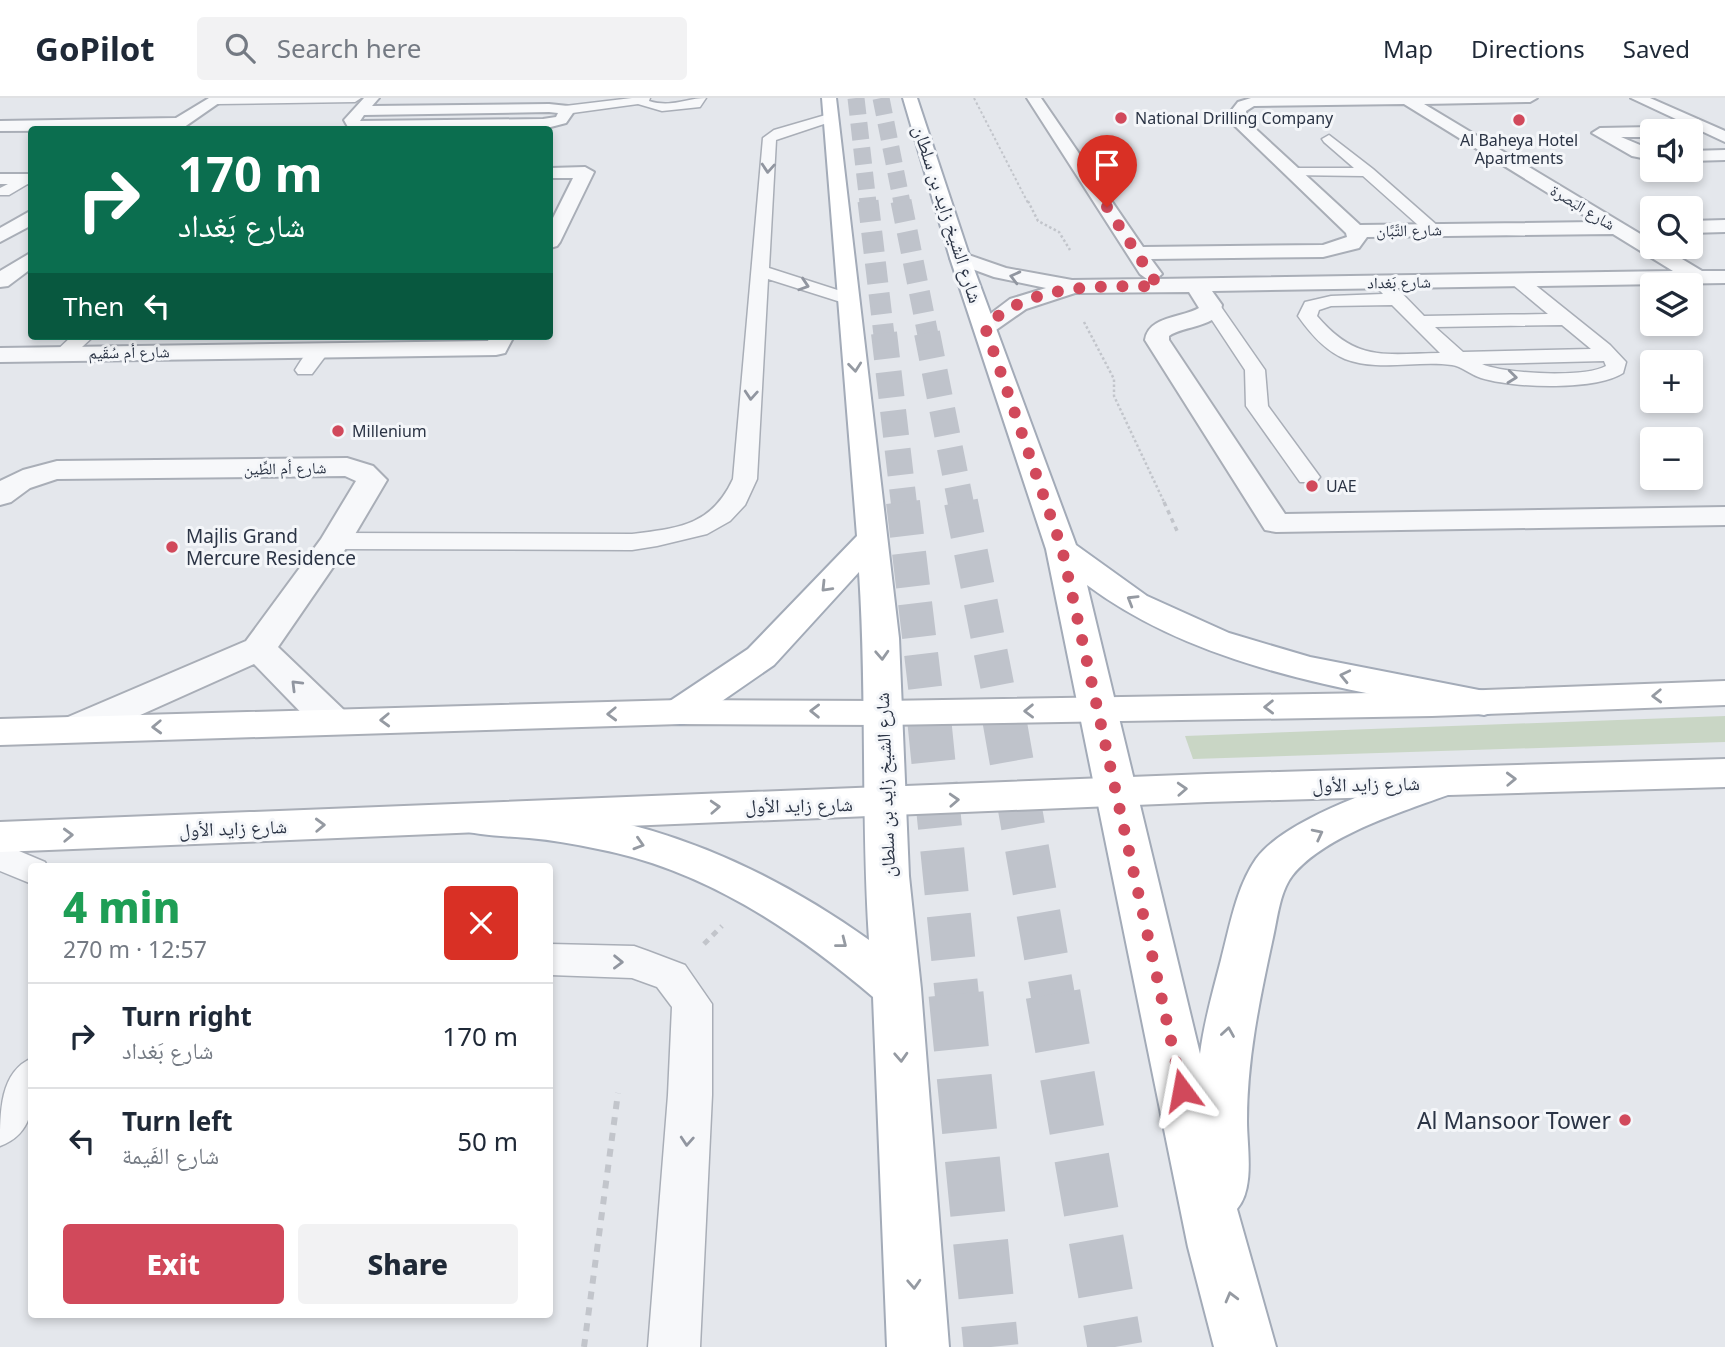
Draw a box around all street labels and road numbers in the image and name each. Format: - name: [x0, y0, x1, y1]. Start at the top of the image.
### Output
- street label: شارع الشيخ زايد بن سلطان: [907, 122, 989, 306]
- street label: شارع البَصرة: [1547, 179, 1619, 235]
- street label: شارع التَّبَّان: [1376, 218, 1442, 242]
- street label: شارع بَغداد: [1367, 270, 1431, 294]
- street label: شارع أم سُقَيم: [88, 340, 170, 364]
- street label: شارع أم الطِّين: [243, 456, 327, 480]
- street label: شارع الشيخ زايد بن سلطان: [869, 692, 901, 878]
- street label: شارع زايد الأول: [1312, 770, 1420, 798]
- street label: شارع زايد الأول: [745, 791, 853, 819]
- street label: شارع زايد الأول: [179, 813, 287, 843]

